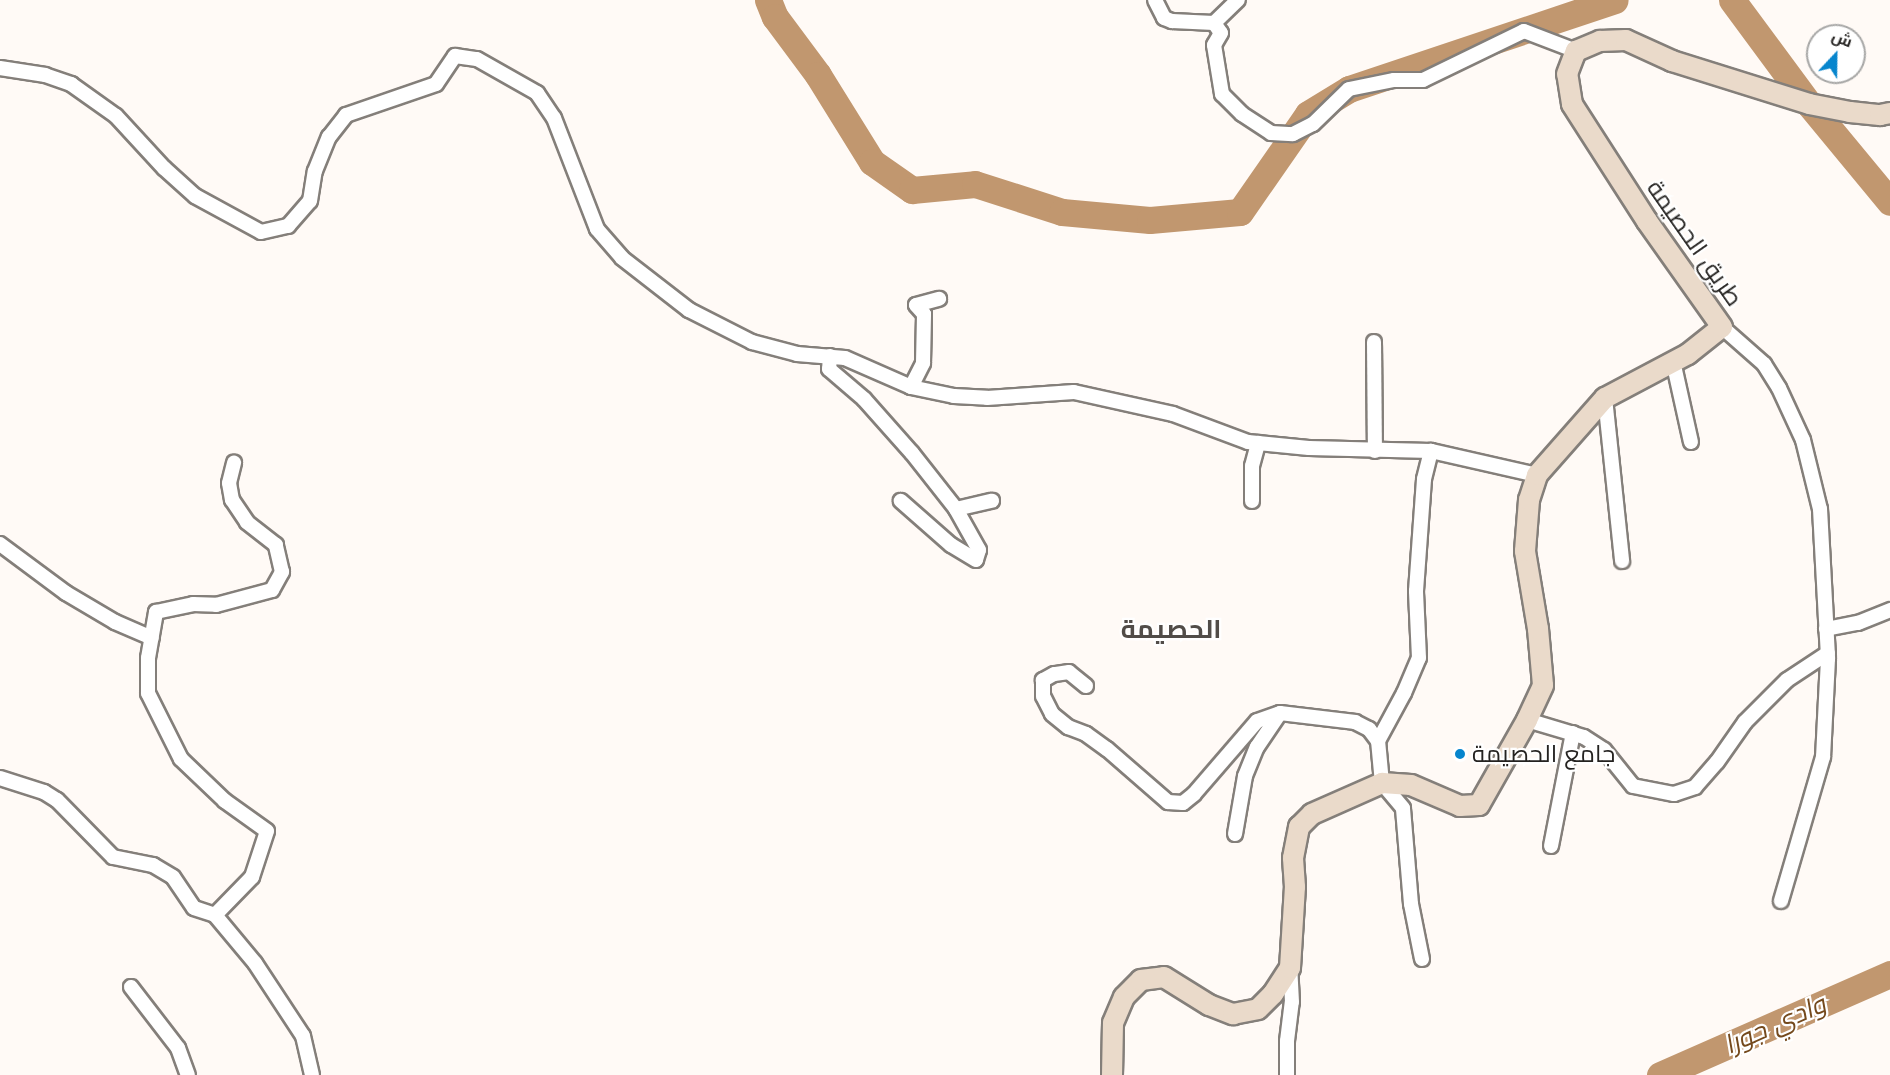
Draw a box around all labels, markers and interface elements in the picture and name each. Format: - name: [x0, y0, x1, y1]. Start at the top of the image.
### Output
- north arrow: [1806, 24, 1866, 84]
- text: ش: [1828, 24, 1856, 53]
- street label: طريق الحصيمة: [1641, 174, 1749, 312]
- district label: الحصيمة: [1121, 614, 1221, 646]
- place label: جامع الحصيمة: [1472, 740, 1615, 768]
- marker: جامع الحصيمة: [1453, 747, 1467, 761]
- water label: وادي جورا: [1719, 989, 1831, 1061]

